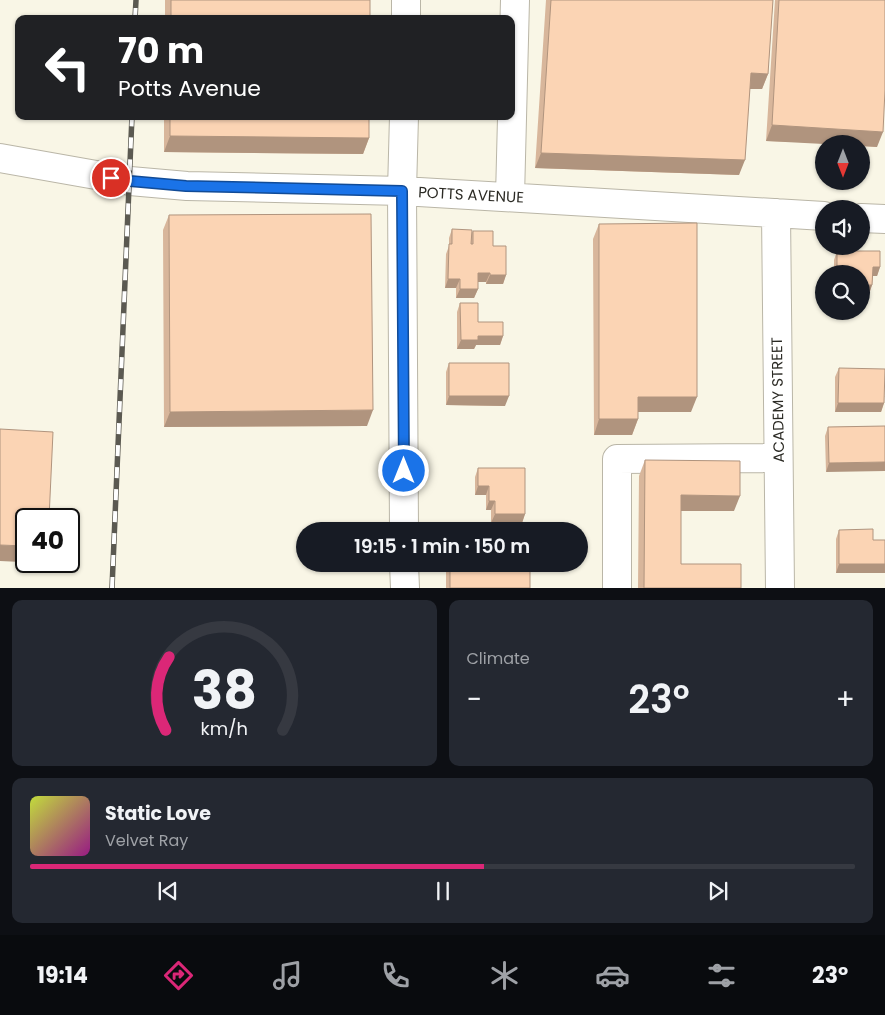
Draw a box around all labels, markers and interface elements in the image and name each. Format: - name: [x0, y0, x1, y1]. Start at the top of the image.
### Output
- text: 70 m: [118, 26, 204, 75]
- icon: left: [35, 35, 100, 100]
- text: Potts Avenue: [118, 73, 261, 104]
- north arrow: [815, 135, 870, 190]
- map controls: [815, 135, 870, 320]
- pin: [90, 157, 132, 199]
- icon: arrive: [97, 164, 125, 192]
- street label: POTTS AVENUE: [418, 181, 524, 208]
- button: sound: [815, 200, 870, 255]
- button: search: [815, 265, 870, 320]
- street label: ACADEMY STREET: [766, 337, 789, 463]
- position arrow: [377, 444, 429, 496]
- speed limit sign: 40: [15, 508, 80, 573]
- text: 19:15 · 1 min · 150 m: [354, 533, 530, 560]
- text: Climate: [467, 647, 530, 670]
- text: 38: [192, 654, 257, 727]
- text: 23°: [628, 673, 690, 726]
- text: −: [467, 680, 482, 719]
- text: +: [836, 680, 855, 719]
- text: km/h: [200, 716, 248, 741]
- text: Static Love: [105, 800, 211, 827]
- text: Velvet Ray: [105, 829, 188, 852]
- icon: previous: [154, 877, 182, 905]
- icon: pause: [429, 877, 457, 905]
- icon: next: [704, 877, 732, 905]
- icon: directions: [161, 958, 196, 993]
- icon: music: [270, 958, 305, 993]
- icon: phone: [378, 958, 413, 993]
- icon: climate: [487, 958, 522, 993]
- icon: car: [595, 958, 630, 993]
- icon: filters: [704, 958, 739, 993]
- text: 19:14: [37, 960, 88, 991]
- text: 23°: [812, 960, 848, 991]

